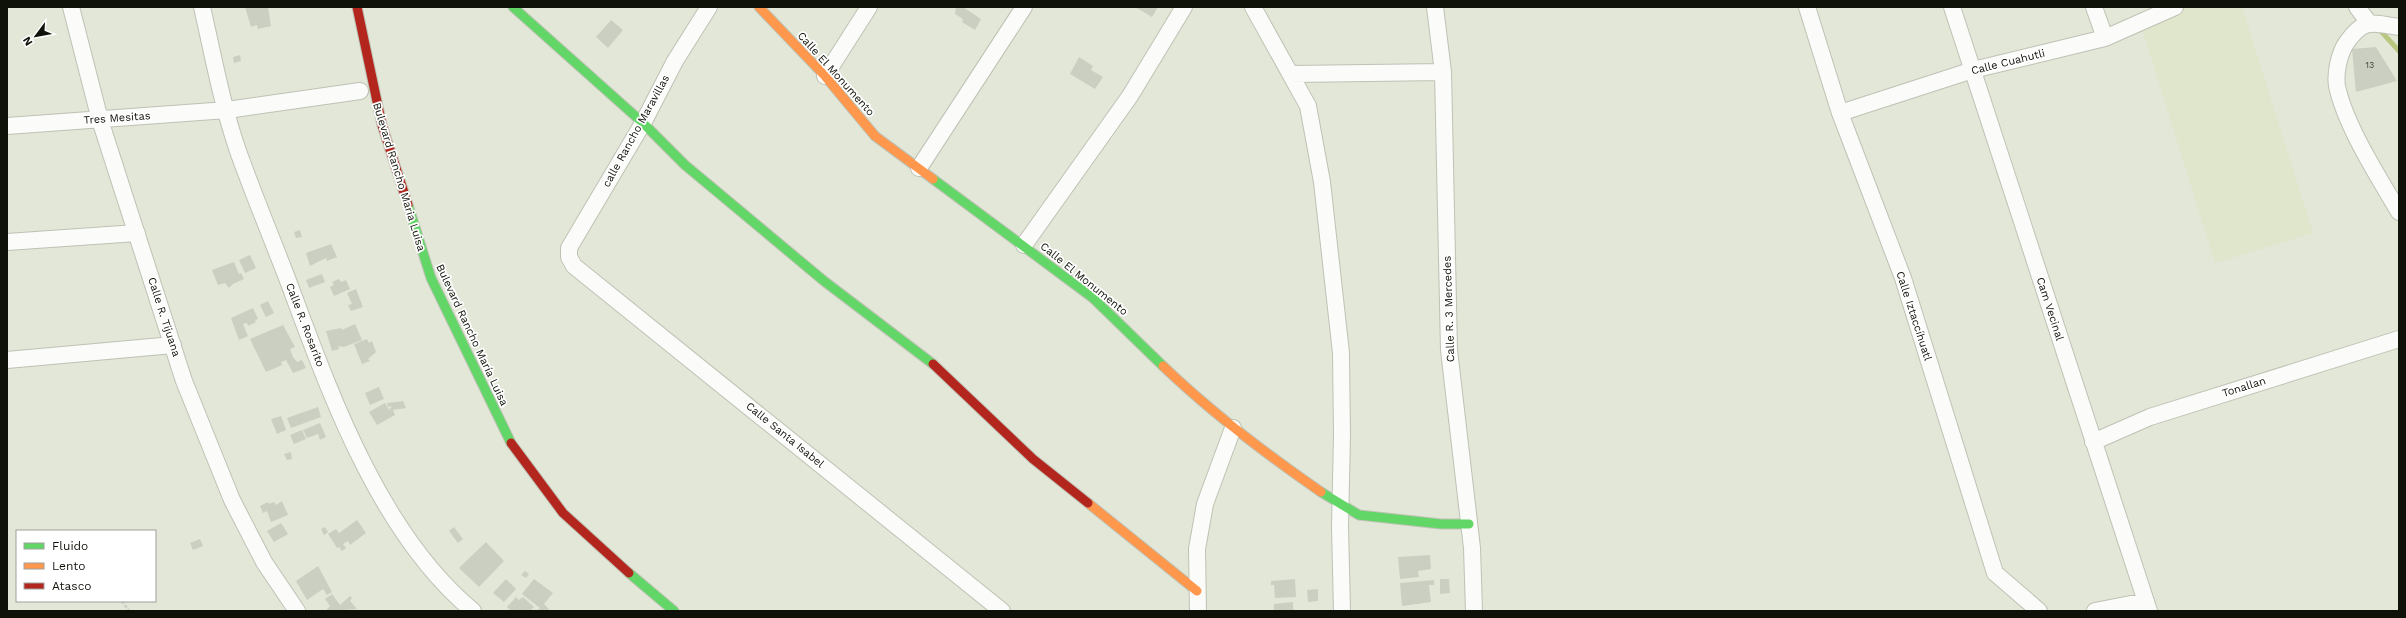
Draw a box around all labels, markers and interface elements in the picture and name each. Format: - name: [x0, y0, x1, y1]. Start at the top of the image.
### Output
- north arrow: [16, 16, 56, 56]
- street label: Calle El Monumento: [795, 29, 877, 119]
- text: N: [20, 34, 36, 48]
- street label: Calle Cuahutli: [1970, 47, 2046, 77]
- house number: 13: [2366, 60, 2374, 70]
- street label: calle Rancho Maravillas: [600, 72, 672, 189]
- street label: Bulevard Rancho Maria Luisa: [370, 101, 428, 253]
- street label: Tres Mesitas: [83, 109, 151, 127]
- street label: Calle El Monumento: [1038, 240, 1130, 318]
- street label: Calle R. 3 Mercedes: [1441, 255, 1457, 362]
- street label: Bulevard Rancho María Luisa: [433, 262, 511, 408]
- street label: Calle Iztaccíhuatl: [1893, 270, 1935, 363]
- street label: Calle R. Tijuana: [145, 276, 183, 358]
- street label: Cam Vecinal: [2034, 276, 2067, 343]
- street label: Calle R. Rosarito: [283, 281, 327, 369]
- street label: Tonallan: [2221, 374, 2267, 400]
- street label: Calle Santa Isabel: [743, 400, 827, 471]
- legend: [16, 530, 156, 602]
- text: Fluido: [52, 539, 88, 553]
- text: Lento: [52, 559, 86, 573]
- text: Atasco: [52, 579, 92, 593]

